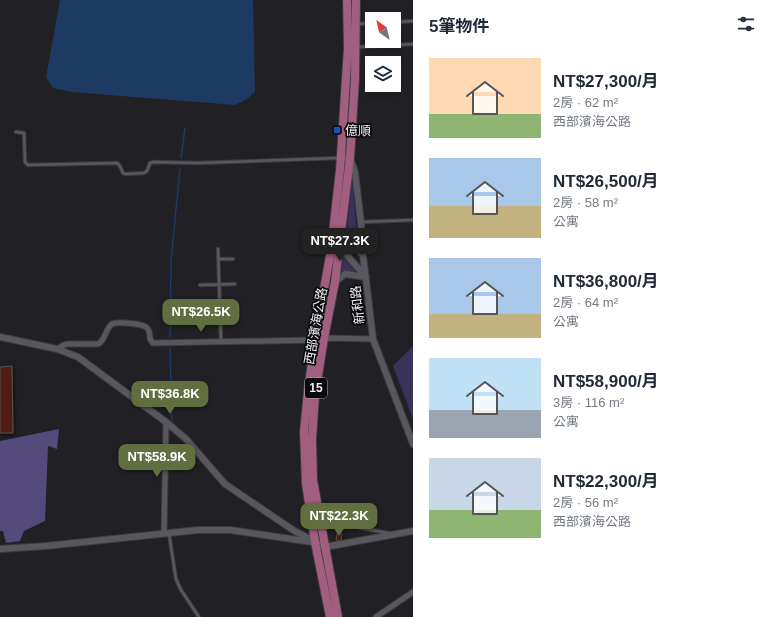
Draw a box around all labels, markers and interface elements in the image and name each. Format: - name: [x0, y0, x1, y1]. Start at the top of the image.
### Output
- north arrow: [365, 12, 401, 48]
- map controls: [365, 12, 401, 92]
- icon: filters: [735, 13, 757, 35]
- text: 5筆物件: [429, 17, 489, 36]
- button: layers: [365, 56, 401, 92]
- text: NT$27,300/月: [553, 72, 659, 91]
- icon: home: [461, 74, 509, 122]
- text: 2房 · 62 m²: [553, 95, 618, 110]
- text: 西部濱海公路: [553, 114, 631, 129]
- place label: 億順: [345, 123, 371, 138]
- marker: 億順: [332, 125, 342, 135]
- text: NT$26,500/月: [553, 172, 659, 191]
- icon: home: [461, 174, 509, 222]
- text: 2房 · 58 m²: [553, 195, 618, 210]
- text: 公寓: [553, 214, 579, 229]
- pin: NT$27.3K: [299, 228, 381, 262]
- text: NT$27.3K: [310, 233, 370, 248]
- text: NT$36,800/月: [553, 272, 659, 291]
- icon: home: [461, 274, 509, 322]
- street label: 新和路: [348, 285, 367, 325]
- street label: 西部濱海公路: [301, 286, 330, 366]
- text: 2房 · 64 m²: [553, 295, 618, 310]
- pin: NT$26.5K: [160, 299, 242, 333]
- text: NT$26.5K: [171, 304, 231, 319]
- text: 公寓: [553, 314, 579, 329]
- text: NT$58,900/月: [553, 372, 659, 391]
- icon: home: [461, 374, 509, 422]
- road number: 15: [305, 378, 327, 398]
- pin: NT$36.8K: [129, 381, 211, 415]
- text: NT$36.8K: [140, 386, 200, 401]
- text: 3房 · 116 m²: [553, 395, 624, 410]
- text: 公寓: [553, 414, 579, 429]
- pin: NT$58.9K: [116, 444, 198, 478]
- text: NT$58.9K: [127, 449, 187, 464]
- text: NT$22,300/月: [553, 472, 659, 491]
- icon: home: [461, 474, 509, 522]
- text: 2房 · 56 m²: [553, 495, 618, 510]
- pin: NT$22.3K: [298, 503, 380, 537]
- text: NT$22.3K: [309, 508, 369, 523]
- text: 西部濱海公路: [553, 514, 631, 529]

